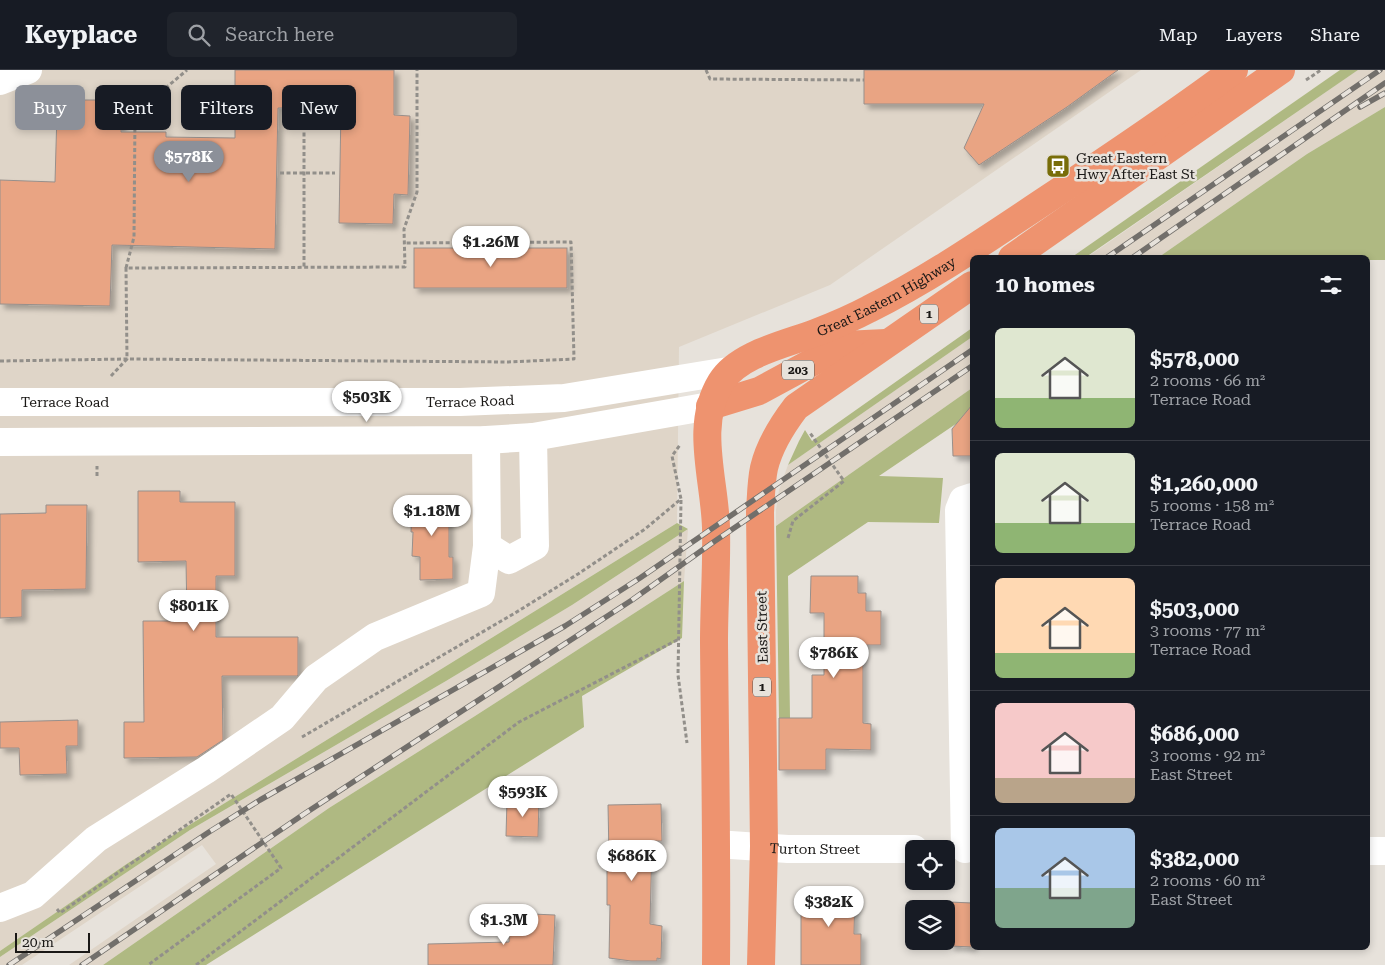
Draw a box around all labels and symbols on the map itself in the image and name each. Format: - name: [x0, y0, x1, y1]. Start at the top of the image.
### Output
- pin: $578K: [154, 140, 224, 183]
- place label: Great Eastern Hwy After East St: [1076, 150, 1195, 182]
- bus stop icon: Great Eastern Hwy After East St: [1045, 153, 1071, 179]
- pin: $1.26M: [450, 226, 532, 268]
- street label: Great Eastern Highway: [815, 253, 959, 339]
- road number: 1: [920, 304, 938, 323]
- road number: 203: [782, 360, 814, 380]
- pin: $503K: [332, 380, 402, 423]
- street label: Terrace Road: [426, 392, 515, 410]
- street label: Terrace Road: [21, 394, 109, 410]
- pin: $1.18M: [391, 494, 473, 537]
- pin: $801K: [159, 590, 229, 632]
- street label: East Street: [753, 591, 771, 663]
- pin: $786K: [799, 636, 869, 679]
- road number: 1: [753, 678, 771, 696]
- pin: $593K: [488, 776, 558, 818]
- pin: $686K: [597, 840, 667, 882]
- street label: Turton Street: [769, 840, 860, 857]
- pin: $382K: [794, 886, 864, 928]
- pin: $1.3M: [469, 904, 539, 946]
- scale bar: [15, 930, 90, 953]

